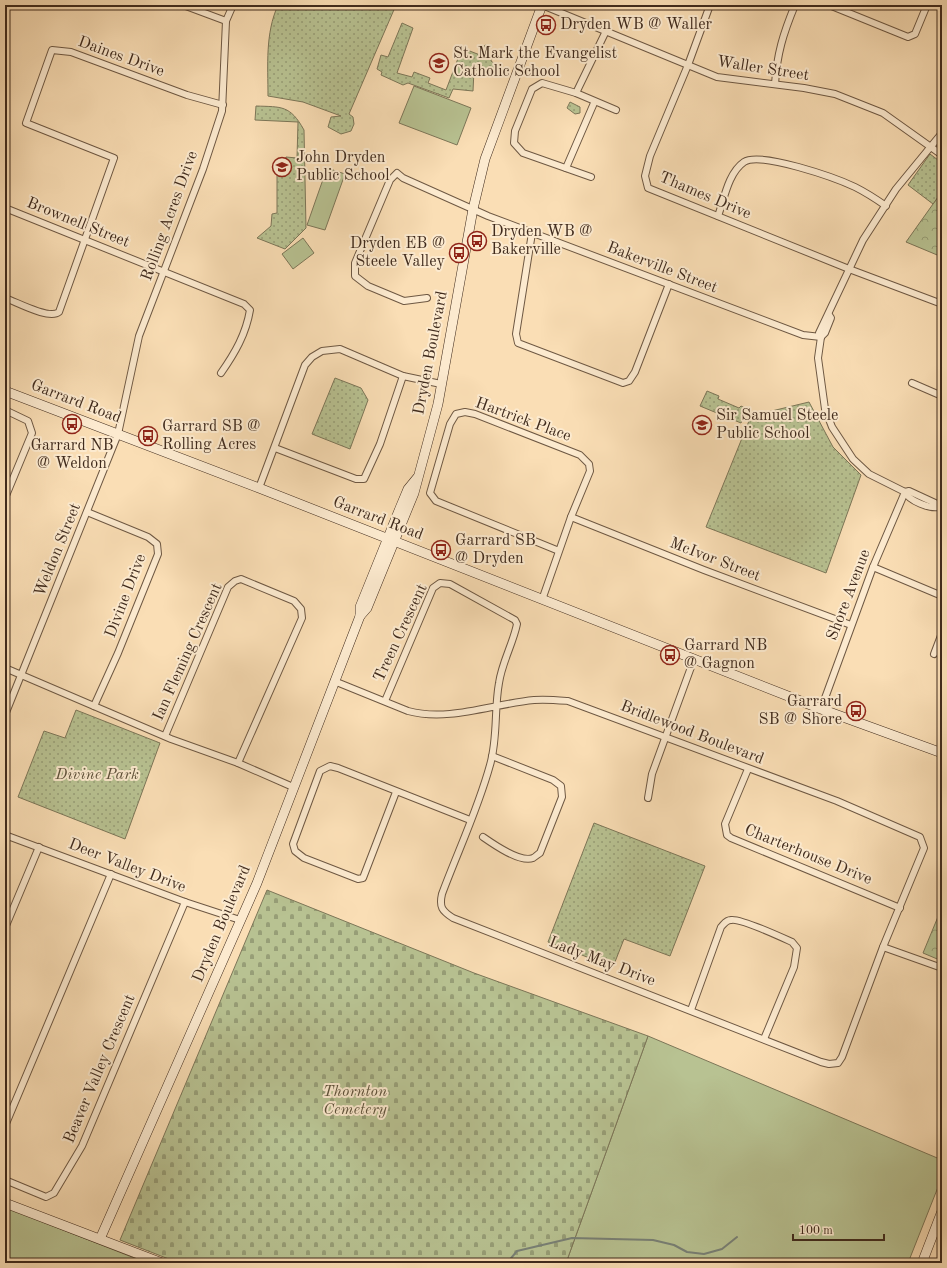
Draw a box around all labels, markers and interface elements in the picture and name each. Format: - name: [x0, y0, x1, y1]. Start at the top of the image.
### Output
- bus stop icon: Dryden WB @ Waller: [535, 14, 557, 36]
- place label: Dryden WB @ Waller: [560, 17, 713, 33]
- street label: Daines Drive: [76, 34, 166, 80]
- place label: St. Mark the Evangelist Catholic School: [453, 46, 617, 80]
- school or university icon: St. Mark the Evangelist Catholic School: [428, 52, 450, 74]
- street label: Waller Street: [716, 54, 811, 84]
- street label: Rolling Acres Drive: [139, 149, 201, 283]
- place label: John Dryden Public School: [296, 150, 390, 184]
- school or university icon: John Dryden Public School: [271, 156, 293, 178]
- street label: Thames Drive: [657, 169, 753, 223]
- street label: Brownell Street: [24, 195, 132, 251]
- place label: Dryden WB @ Bakerville: [491, 224, 592, 258]
- bus stop icon: Dryden WB @ Bakerville: [466, 230, 488, 252]
- place label: Dryden EB @ Steele Valley: [350, 236, 446, 270]
- street label: Bakerville Street: [605, 240, 720, 297]
- bus stop icon: Dryden EB @ Steele Valley: [448, 242, 470, 264]
- street label: Dryden Boulevard: [411, 290, 451, 416]
- street label: Garrard Road: [29, 377, 123, 427]
- street label: Hartrick Place: [473, 395, 573, 445]
- place label: Sir Samuel Steele Public School: [716, 408, 838, 442]
- bus stop icon: Garrard NB @ Weldon: [61, 413, 83, 435]
- school or university icon: Sir Samuel Steele Public School: [691, 414, 713, 436]
- place label: Garrard SB @ Rolling Acres: [162, 419, 260, 453]
- bus stop icon: Garrard SB @ Rolling Acres: [137, 425, 159, 447]
- place label: Garrard NB @ Weldon: [30, 438, 114, 472]
- street label: Garrard Road: [331, 494, 425, 544]
- street label: Weldon Street: [32, 501, 84, 599]
- place label: Garrard SB @ Dryden: [455, 533, 536, 567]
- street label: McIvor Street: [667, 535, 763, 585]
- bus stop icon: Garrard SB @ Dryden: [430, 539, 452, 561]
- street label: Shore Avenue: [824, 547, 874, 643]
- street label: Divine Drive: [103, 552, 149, 640]
- street label: Ian Fleming Crescent: [150, 580, 226, 723]
- street label: Treen Crescent: [371, 581, 431, 684]
- place label: Garrard NB @ Gagnon: [684, 638, 767, 672]
- bus stop icon: Garrard NB @ Gagnon: [659, 644, 681, 666]
- place label: Garrard SB @ Shore: [758, 694, 842, 728]
- street label: Bridlewood Boulevard: [618, 698, 766, 768]
- bus stop icon: Garrard SB @ Shore: [845, 700, 867, 722]
- park label: Divine Park: [54, 767, 139, 783]
- street label: Charterhouse Drive: [742, 822, 874, 888]
- street label: Deer Valley Drive: [66, 836, 188, 896]
- street label: Dryden Boulevard: [190, 863, 254, 985]
- street label: Lady May Drive: [547, 934, 657, 990]
- street label: Beaver Valley Crescent: [61, 992, 139, 1146]
- park label: Thornton Cemetery: [323, 1084, 388, 1118]
- scale bar: [793, 1216, 884, 1242]
- text: 100 m: [799, 1225, 833, 1237]

